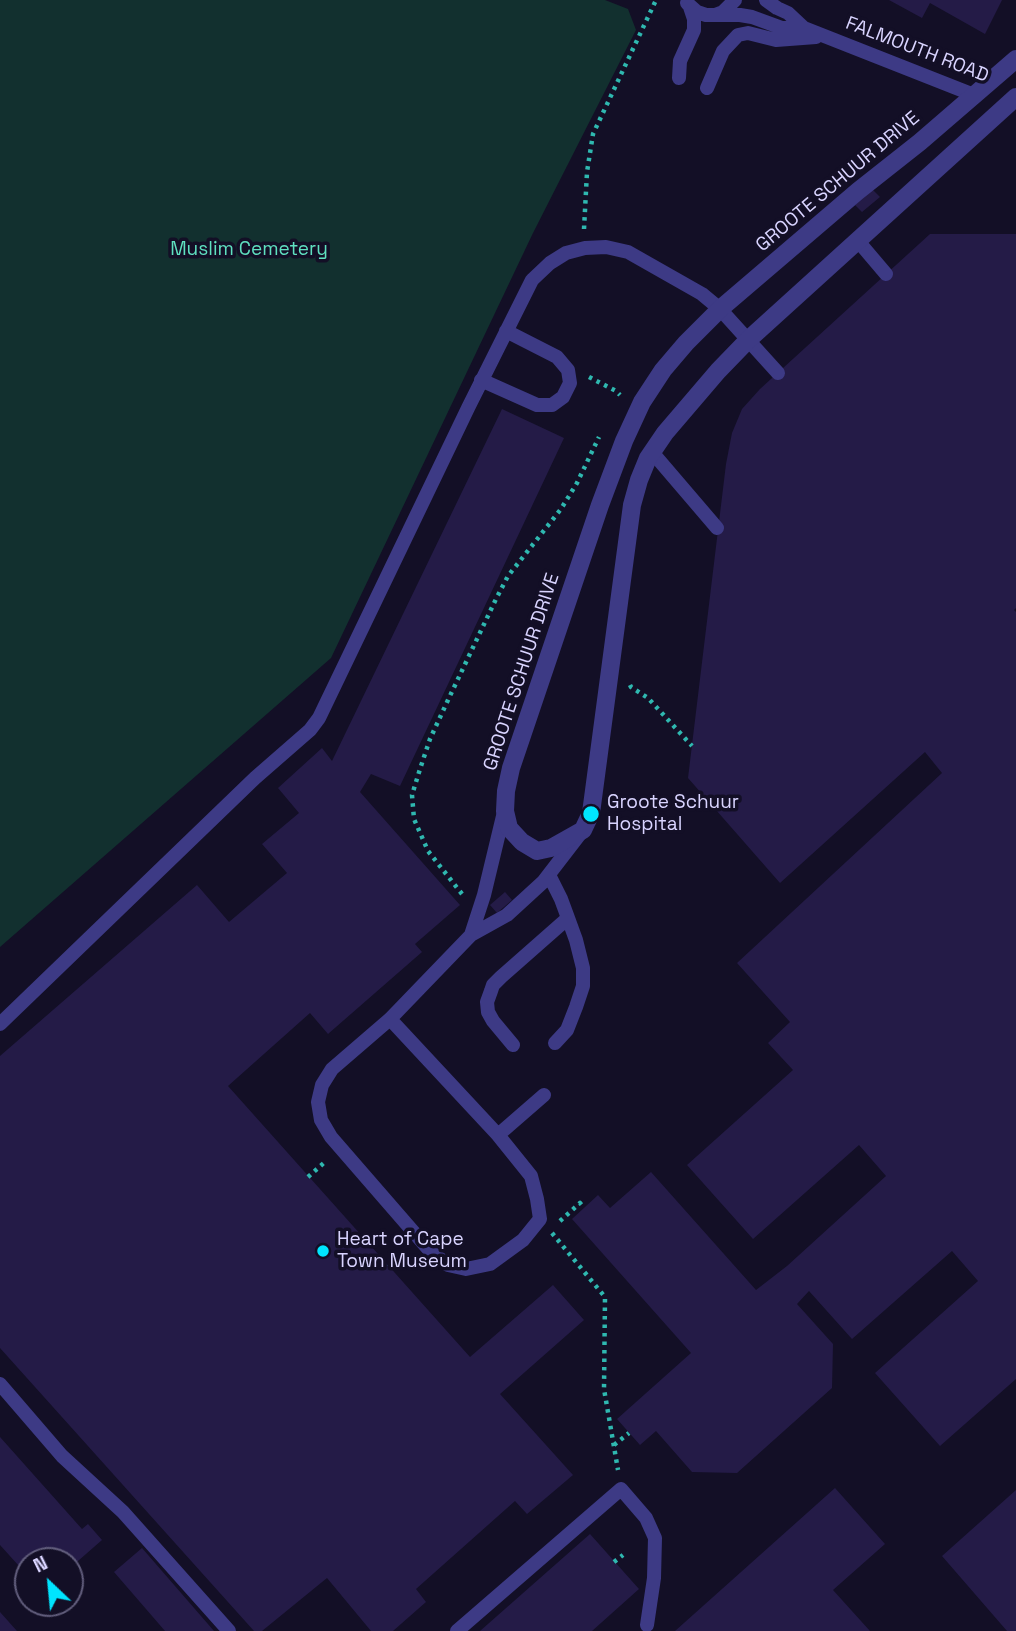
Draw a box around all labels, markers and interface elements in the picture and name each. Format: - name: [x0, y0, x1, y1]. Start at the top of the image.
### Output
- street label: FALMOUTH ROAD: [842, 12, 992, 88]
- street label: GROOTE SCHUUR DRIVE: [752, 107, 924, 257]
- park label: Muslim Cemetery: [170, 239, 328, 261]
- street label: GROOTE SCHUUR DRIVE: [479, 570, 565, 774]
- place label: Groote Schuur Hospital: [607, 792, 739, 836]
- marker: Groote Schuur Hospital: [581, 804, 601, 824]
- place label: Heart of Cape Town Museum: [337, 1229, 467, 1273]
- marker: Heart of Cape Town Museum: [315, 1243, 331, 1259]
- north arrow: [14, 1547, 84, 1617]
- text: N: [29, 1550, 52, 1579]

